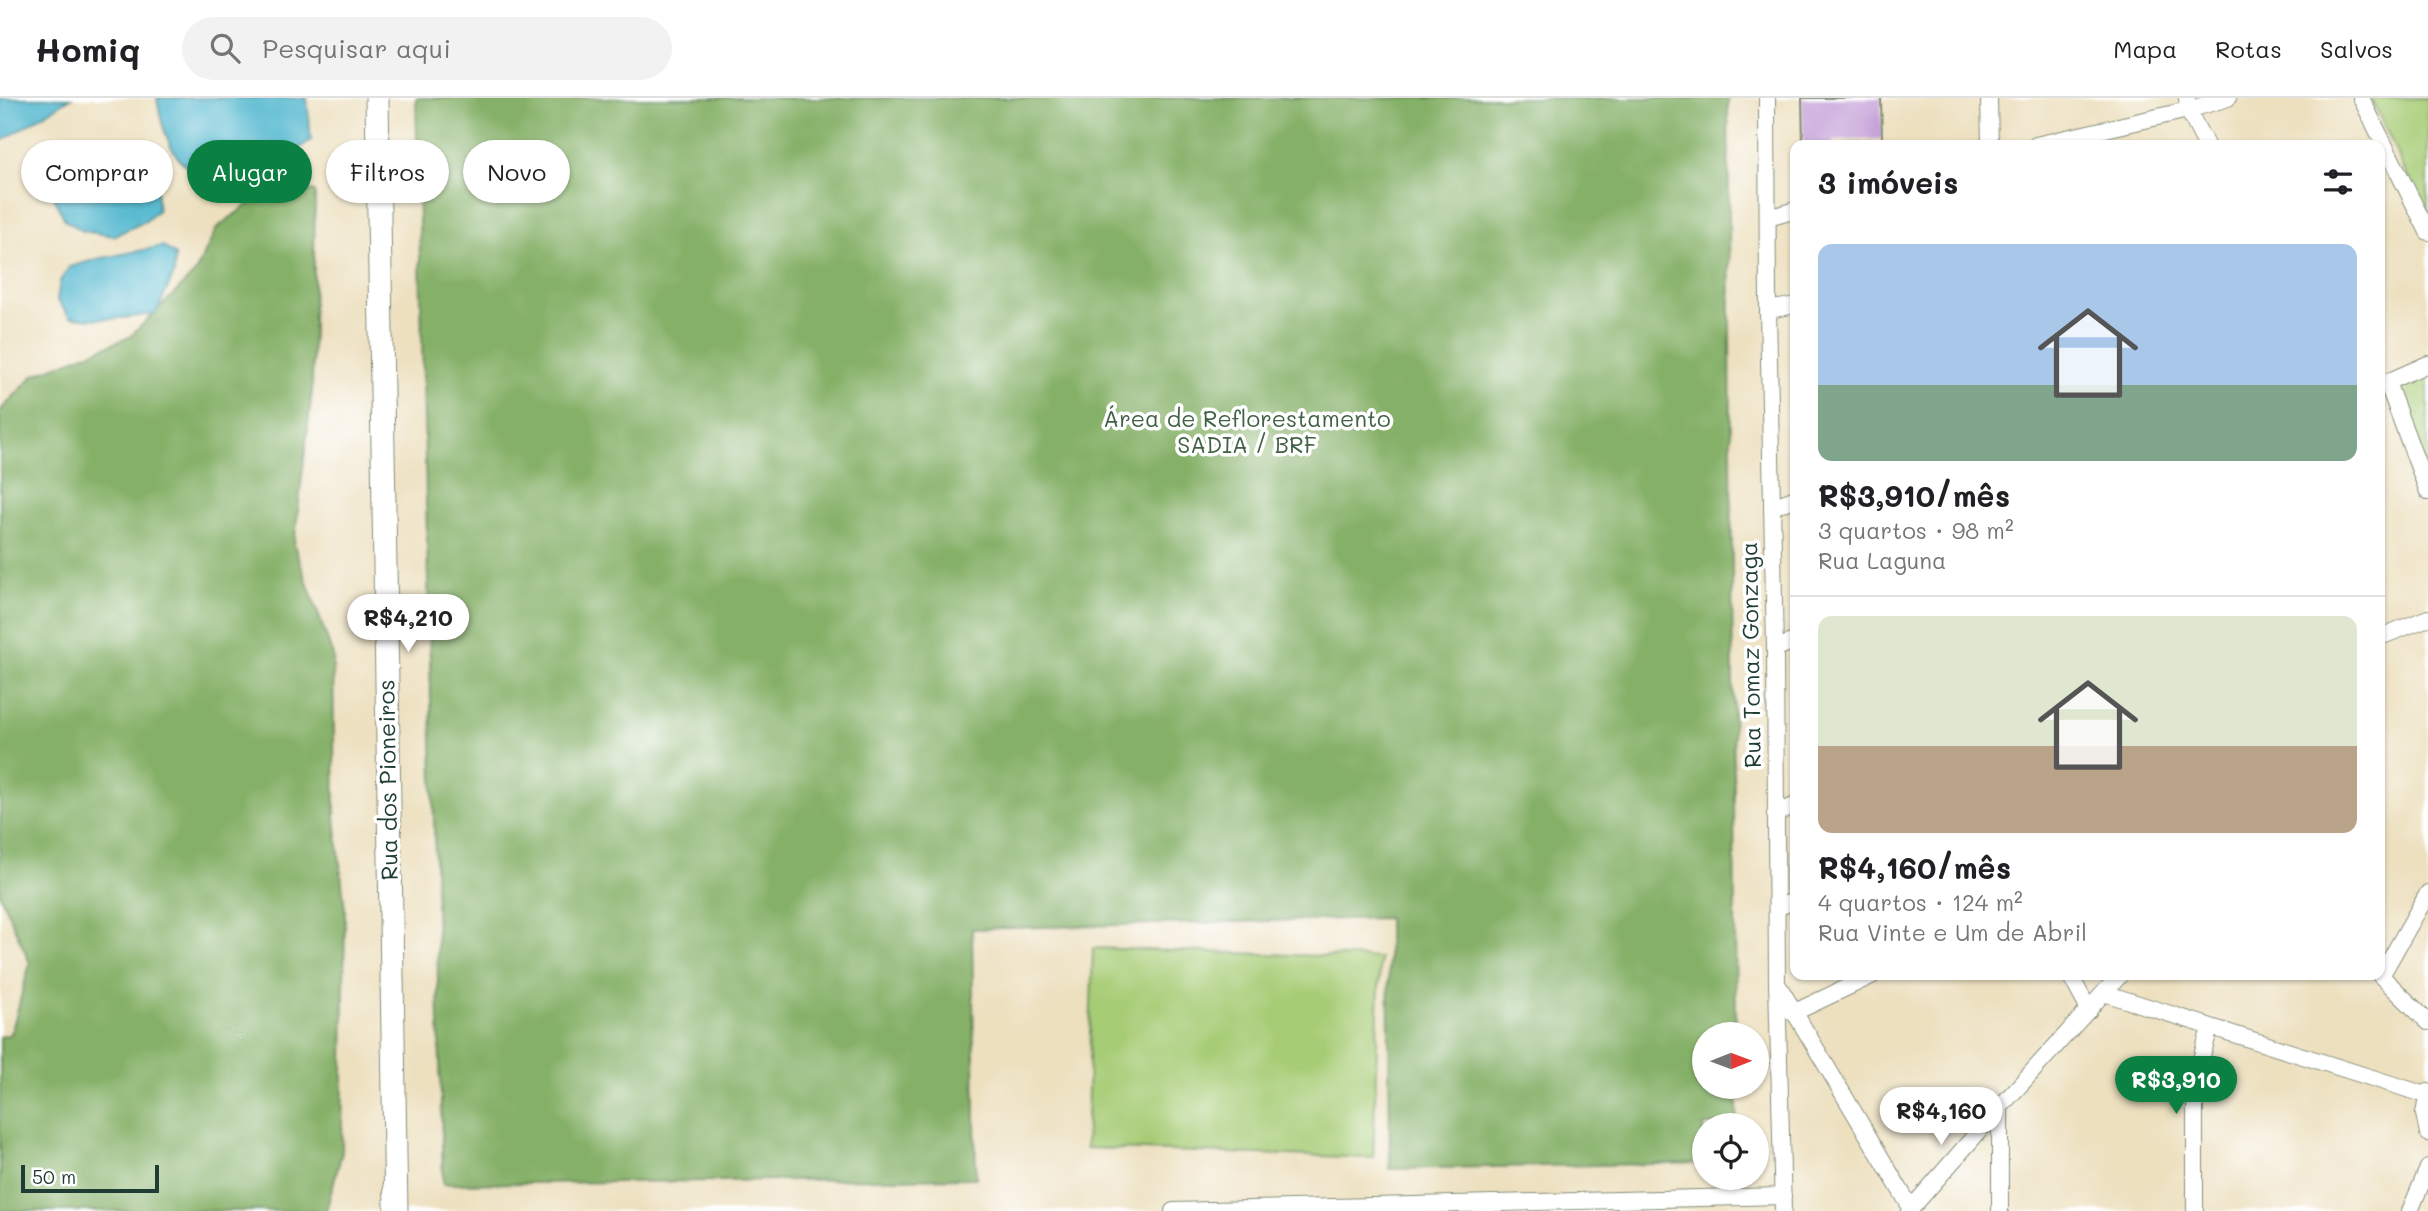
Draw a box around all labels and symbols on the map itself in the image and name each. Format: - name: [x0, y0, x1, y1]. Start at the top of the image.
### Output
- park label: Área de Reflorestamento SADIA / BRF: [1103, 403, 1391, 459]
- street label: Rua Tomaz Gonzaga: [1733, 542, 1767, 769]
- pin: R$4,210: [343, 594, 473, 654]
- street label: Rua dos Pioneiros: [370, 679, 404, 881]
- north arrow: [1692, 1022, 1769, 1099]
- pin: R$3,910: [2111, 1056, 2241, 1116]
- pin: R$4,160: [1876, 1088, 2006, 1147]
- scale bar: [21, 1162, 159, 1194]

